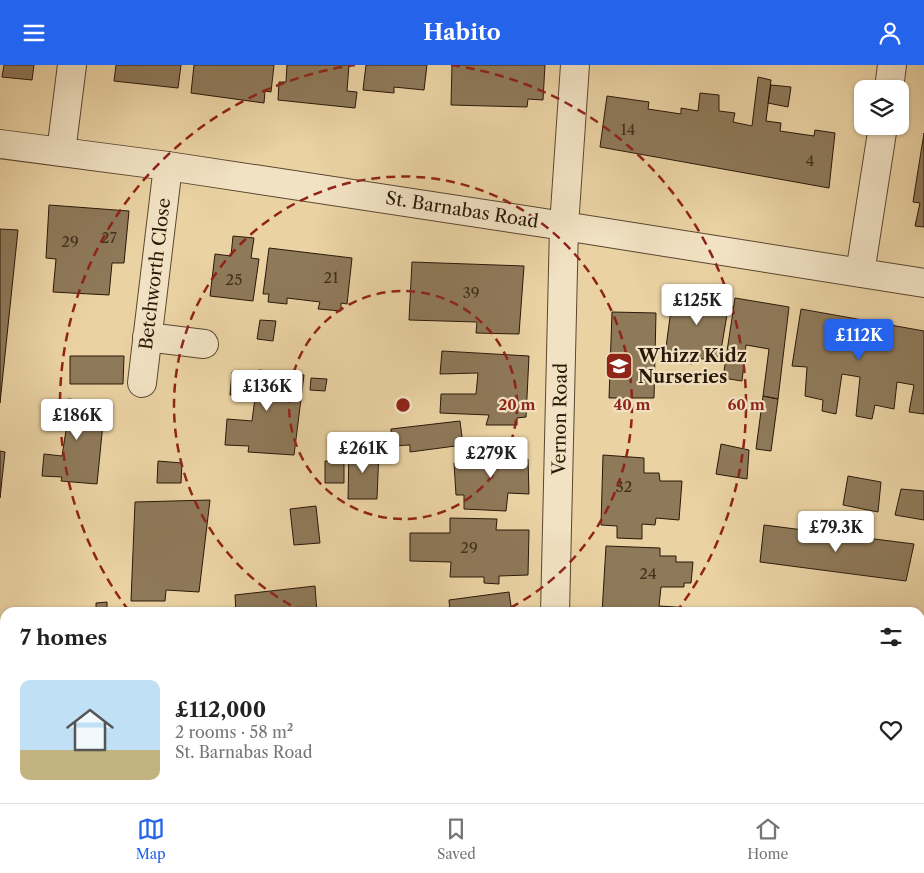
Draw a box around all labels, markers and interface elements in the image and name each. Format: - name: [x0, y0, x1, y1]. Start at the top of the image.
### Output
- icon: menu: [20, 19, 48, 47]
- text: Habito: [423, 19, 501, 46]
- icon: person: [876, 19, 904, 47]
- map controls: [854, 80, 909, 135]
- button: layers: [854, 80, 909, 135]
- house number: 14: [621, 120, 635, 139]
- house number: 4: [806, 151, 814, 170]
- street label: St. Barnabas Road: [384, 187, 540, 233]
- street label: Betchworth Close: [135, 197, 175, 351]
- house number: 27: [101, 228, 118, 247]
- house number: 29: [61, 232, 79, 251]
- house number: 21: [324, 268, 339, 287]
- house number: 25: [226, 270, 242, 289]
- house number: 39: [462, 283, 480, 302]
- pin: £125K: [662, 283, 732, 326]
- text: £125K: [672, 290, 722, 310]
- pin: £112K: [824, 319, 894, 361]
- text: £112K: [835, 325, 883, 345]
- place label: Whizz Kidz Nurseries: [637, 345, 747, 388]
- school or university icon: Whizz Kidz Nurseries: [604, 351, 634, 381]
- street label: Vernon Road: [548, 363, 572, 476]
- pin: £136K: [232, 369, 302, 412]
- text: £136K: [242, 376, 292, 396]
- text: 20 m: [498, 395, 536, 414]
- text: 40 m: [613, 395, 651, 414]
- text: 60 m: [727, 395, 765, 414]
- centre of rings: [394, 396, 412, 414]
- pin: £186K: [42, 399, 112, 441]
- text: £186K: [52, 405, 102, 425]
- pin: £261K: [328, 431, 398, 474]
- pin: £279K: [456, 437, 526, 479]
- text: £261K: [338, 438, 388, 458]
- text: £279K: [466, 443, 516, 463]
- house number: 32: [616, 477, 632, 496]
- pin: £79.3K: [795, 511, 877, 553]
- text: £79.3K: [809, 517, 863, 537]
- house number: 29: [460, 538, 478, 557]
- house number: 24: [639, 564, 657, 583]
- icon: filters: [877, 623, 905, 651]
- text: 7 homes: [20, 625, 107, 650]
- text: £112,000: [175, 697, 266, 722]
- icon: home: [60, 700, 120, 760]
- icon: heart: [877, 716, 905, 744]
- text: 2 rooms · 58 m²: [175, 722, 293, 742]
- text: St. Barnabas Road: [175, 742, 312, 762]
- tab: Map: [136, 815, 166, 863]
- tab: Saved: [437, 815, 476, 863]
- tab: Home: [747, 815, 788, 863]

